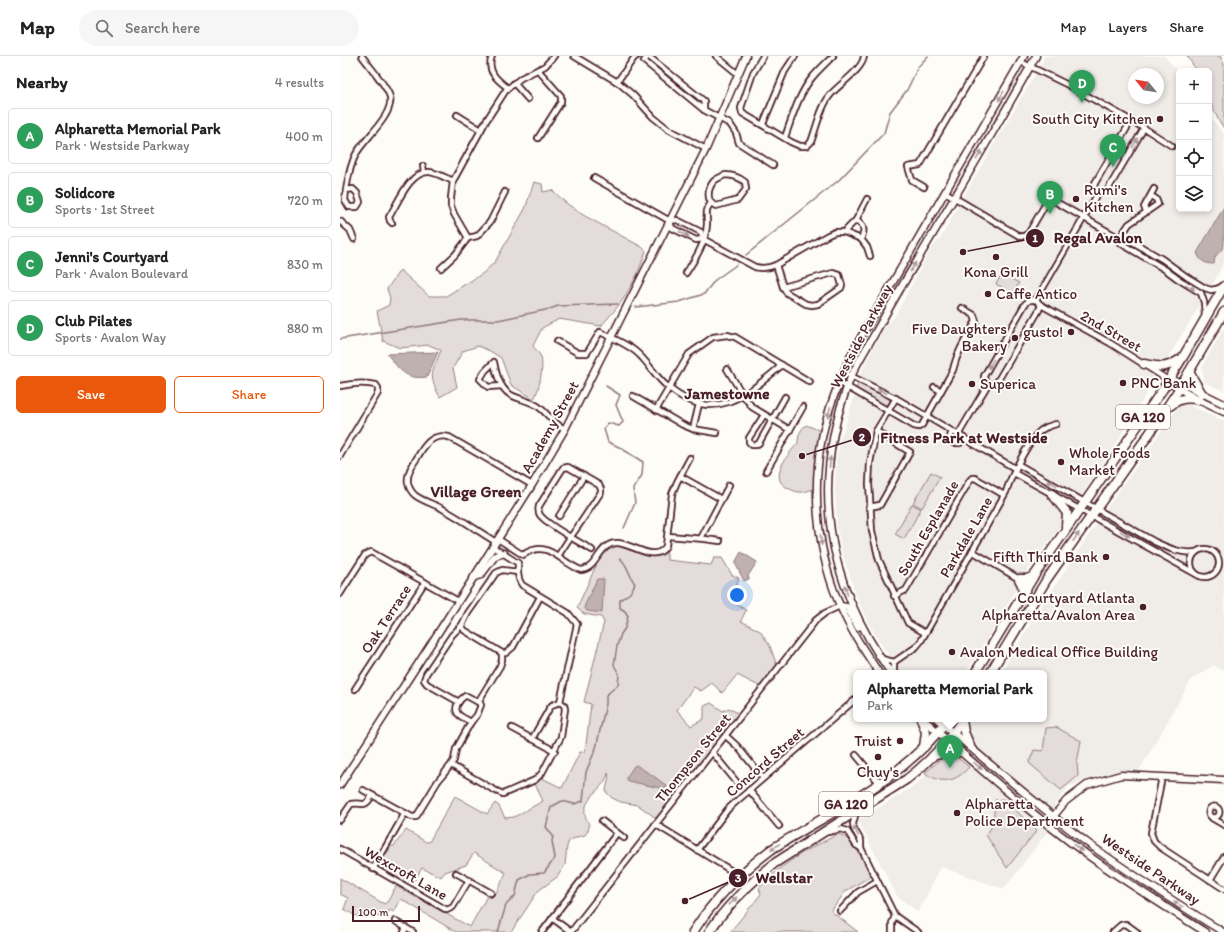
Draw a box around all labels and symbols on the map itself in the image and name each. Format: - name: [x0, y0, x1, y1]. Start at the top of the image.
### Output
- north arrow: [1128, 68, 1164, 104]
- pin: D: [1069, 70, 1095, 103]
- one-way arrow: [998, 90, 1005, 102]
- place label: South City Kitchen: [1032, 110, 1152, 128]
- marker: South City Kitchen: [1155, 114, 1165, 124]
- pin: C: [1100, 134, 1126, 167]
- one-way arrow: [1131, 137, 1138, 149]
- one-way arrow: [975, 149, 982, 161]
- pin: B: [1037, 181, 1063, 214]
- place label: Rumi's Kitchen: [1084, 181, 1134, 216]
- marker: Rumi's Kitchen: [1071, 194, 1081, 204]
- callout: Regal Avalon: [1025, 224, 1150, 252]
- text: Regal Avalon: [1054, 228, 1143, 248]
- one-way arrow: [678, 231, 690, 237]
- text: 1: [1032, 231, 1038, 245]
- marker: Kona Grill: [991, 252, 1001, 262]
- one-way arrow: [909, 261, 916, 273]
- place label: Kona Grill: [964, 263, 1029, 281]
- street label: Westside Parkway: [826, 281, 896, 391]
- one-way arrow: [1184, 284, 1196, 290]
- place label: Caffe Antico: [996, 285, 1077, 303]
- marker: Caffe Antico: [983, 289, 993, 299]
- street label: 2nd Street: [1077, 306, 1145, 356]
- place label: Five Daughters Bakery: [912, 320, 1007, 355]
- place label: gusto!: [1023, 323, 1063, 341]
- marker: gusto!: [1066, 327, 1076, 337]
- marker: Five Daughters Bakery: [1010, 333, 1020, 343]
- one-way arrow: [988, 358, 995, 370]
- place label: PNC Bank: [1131, 374, 1197, 392]
- place label: Superica: [980, 375, 1036, 393]
- street label: Academy Street: [517, 377, 583, 476]
- marker: PNC Bank: [1118, 378, 1128, 388]
- marker: Superica: [967, 379, 977, 389]
- district label: Jamestowne: [683, 384, 770, 403]
- one-way arrow: [876, 387, 887, 394]
- road number: GA 120: [1116, 405, 1170, 429]
- one-way arrow: [826, 406, 832, 418]
- callout: Fitness Park at Westside: [852, 423, 1055, 451]
- text: Fitness Park at Westside: [880, 428, 1048, 447]
- text: 2: [859, 430, 866, 444]
- place label: Whole Foods Market: [1069, 444, 1151, 479]
- one-way arrow: [826, 456, 833, 468]
- marker: Whole Foods Market: [1056, 457, 1066, 467]
- street label: South Esplanade: [893, 477, 963, 579]
- one-way arrow: [1046, 480, 1058, 486]
- district label: Village Green: [430, 482, 522, 502]
- street label: Parkdale Lane: [936, 493, 996, 581]
- one-way arrow: [1119, 531, 1131, 538]
- one-way arrow: [1072, 532, 1080, 542]
- one-way arrow: [818, 534, 824, 546]
- place label: Fifth Third Bank: [993, 548, 1098, 566]
- marker: Fifth Third Bank: [1101, 552, 1111, 562]
- street label: Oak Terrace: [357, 581, 415, 657]
- one-way arrow: [843, 583, 849, 595]
- your location: [727, 585, 747, 605]
- place label: Courtyard Atlanta Alpharetta/Avalon Area: [982, 589, 1136, 624]
- marker: Courtyard Atlanta Alpharetta/Avalon Area: [1138, 602, 1148, 612]
- place label: Avalon Medical Office Building: [960, 643, 1159, 661]
- marker: Avalon Medical Office Building: [947, 647, 957, 657]
- street label: Thompson Street: [651, 709, 735, 806]
- street label: Concord Street: [722, 723, 808, 801]
- place label: Truist: [854, 732, 892, 750]
- pin: A: [937, 735, 963, 768]
- marker: Truist: [895, 736, 905, 746]
- marker: Chuy's: [873, 752, 883, 762]
- one-way arrow: [973, 762, 983, 771]
- place label: Chuy's: [857, 763, 900, 781]
- road number: GA 120: [819, 792, 873, 816]
- place label: Alpharetta Police Department: [965, 795, 1085, 830]
- marker: Alpharetta Police Department: [952, 808, 962, 818]
- one-way arrow: [853, 825, 859, 836]
- street label: Westside Parkway: [1098, 829, 1204, 909]
- street label: Wexcroft Lane: [361, 842, 451, 904]
- one-way arrow: [770, 843, 781, 851]
- one-way arrow: [1073, 843, 1084, 852]
- callout: Wellstar: [728, 864, 821, 892]
- text: Wellstar: [756, 868, 813, 887]
- text: 3: [735, 871, 742, 885]
- one-way arrow: [728, 897, 737, 906]
- one-way arrow: [1172, 901, 1184, 908]
- scale bar: [352, 904, 420, 923]

